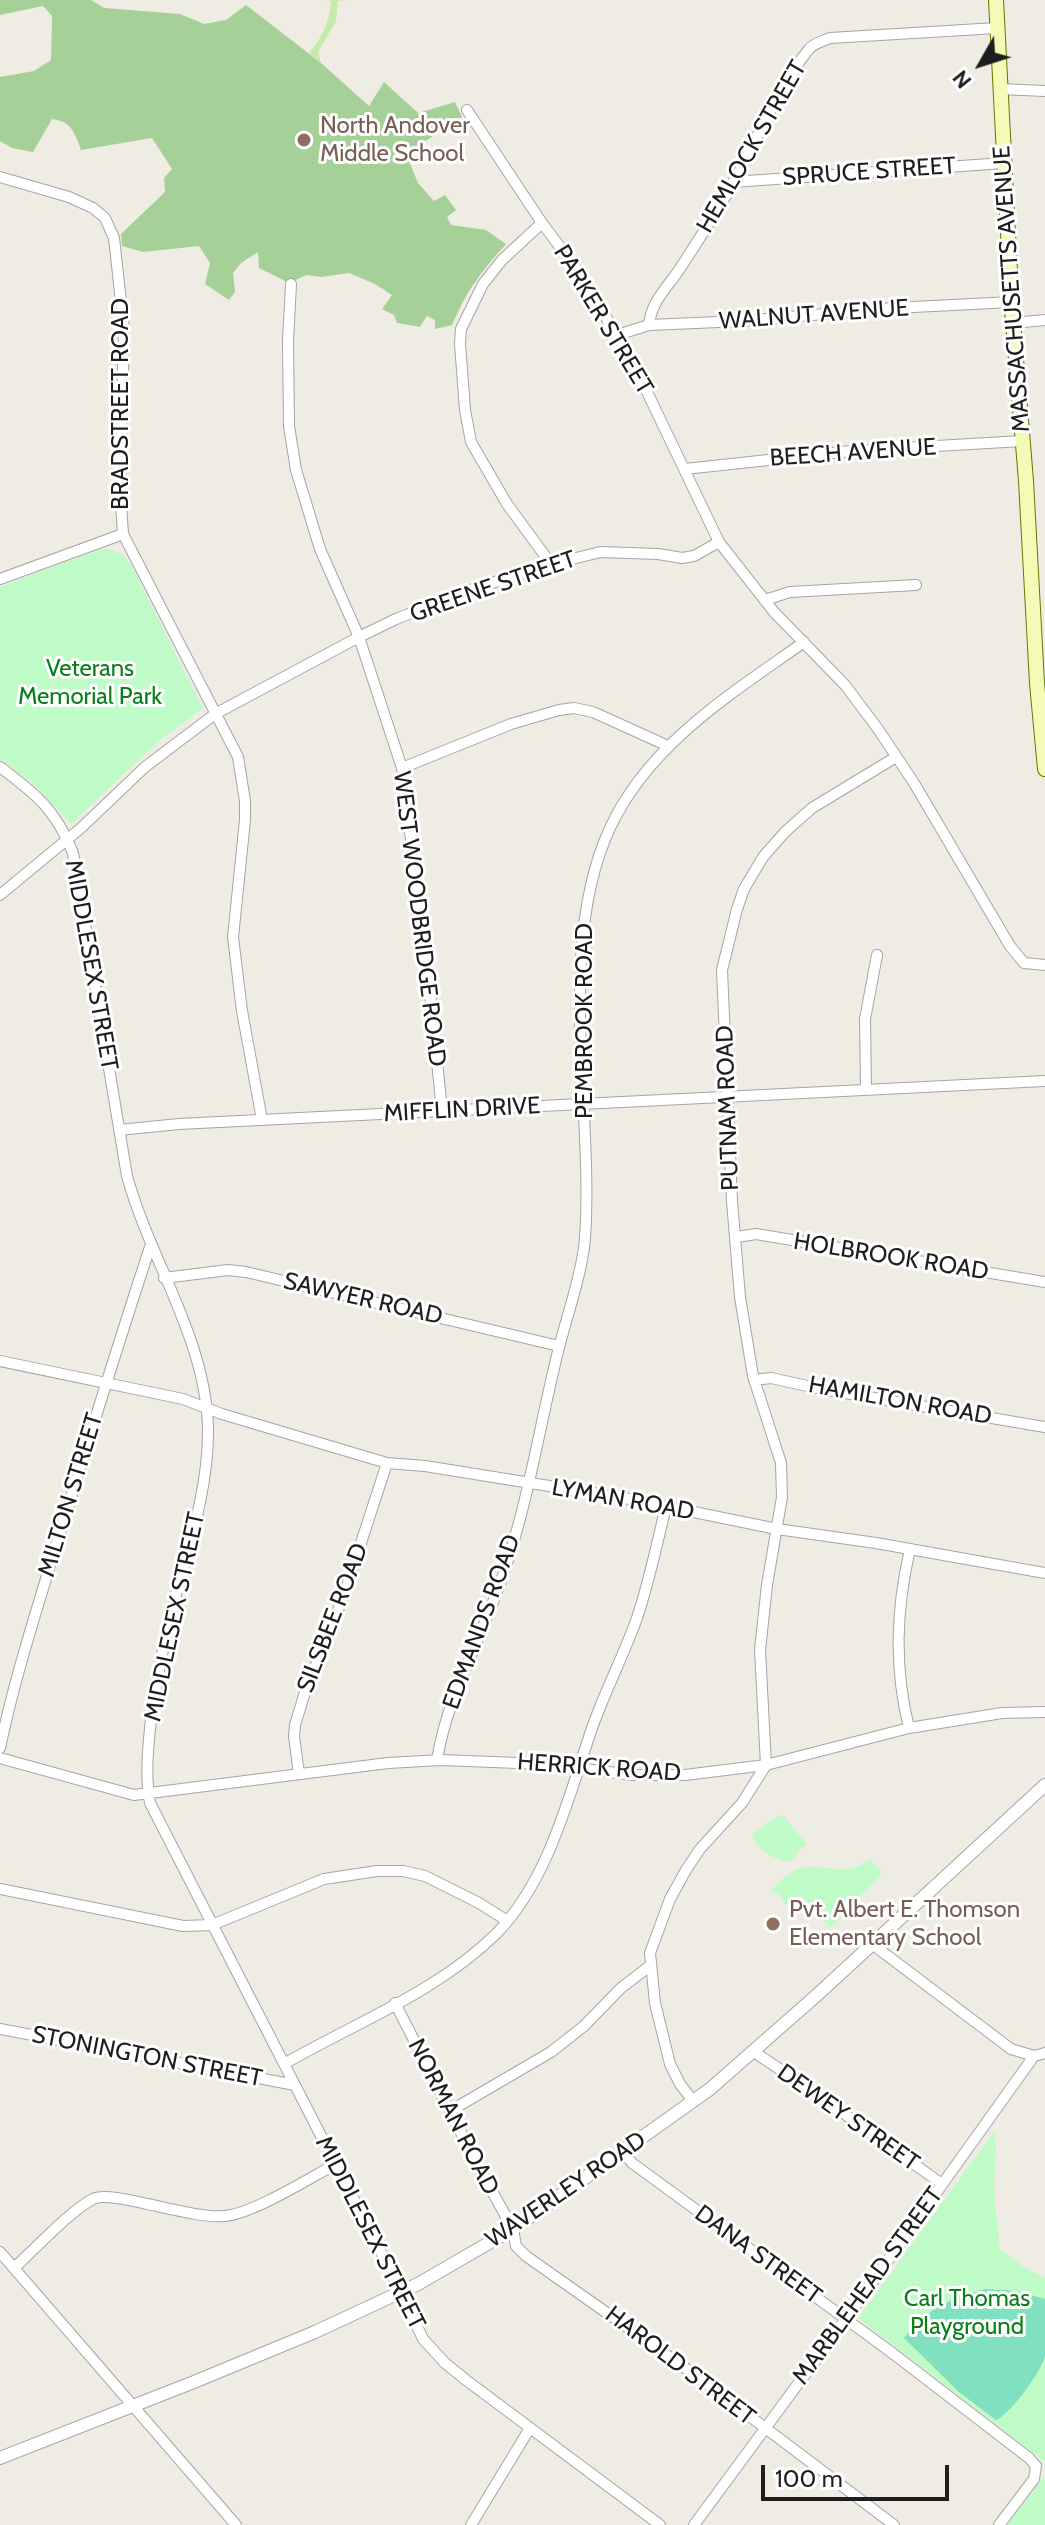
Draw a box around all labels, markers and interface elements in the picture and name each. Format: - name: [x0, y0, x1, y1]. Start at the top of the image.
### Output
- north arrow: [941, 24, 1021, 104]
- street label: HEMLOCK STREET: [691, 56, 813, 238]
- text: N: [947, 65, 977, 94]
- place label: North Andover Middle School: [320, 112, 470, 168]
- marker: North Andover Middle School: [295, 131, 313, 149]
- street label: MASSACHUSETTS AVENUE: [988, 145, 1036, 433]
- street label: SPRUCE STREET: [781, 152, 957, 192]
- street label: PARKER STREET: [547, 240, 659, 400]
- street label: WALNUT AVENUE: [718, 294, 910, 336]
- street label: BRADSTREET ROAD: [107, 298, 135, 510]
- street label: BEECH AVENUE: [769, 433, 937, 473]
- street label: GREENE STREET: [406, 545, 580, 629]
- park label: Veterans Memorial Park: [18, 655, 162, 711]
- street label: WEST WOODBRIDGE ROAD: [387, 770, 451, 1068]
- street label: MIDDLESEX STREET: [58, 857, 124, 1073]
- street label: PEMBROOK ROAD: [571, 923, 599, 1119]
- street label: PUTNAM ROAD: [711, 1025, 745, 1191]
- street label: MIFFLIN DRIVE: [383, 1092, 541, 1128]
- street label: HOLBROOK ROAD: [791, 1227, 991, 1287]
- street label: SAWYER ROAD: [281, 1267, 445, 1331]
- street label: HAMILTON ROAD: [806, 1371, 994, 1431]
- street label: MILTON STREET: [32, 1410, 110, 1580]
- street label: LYMAN ROAD: [549, 1473, 697, 1527]
- street label: MIDDLESEX STREET: [139, 1510, 211, 1724]
- street label: EDMANDS ROAD: [437, 1531, 527, 1713]
- street label: SILSBEE ROAD: [291, 1539, 375, 1697]
- street label: HERRICK ROAD: [516, 1748, 682, 1788]
- place label: Pvt. Albert E. Thomson Elementary School: [789, 1896, 1020, 1952]
- marker: Pvt. Albert E. Thomson Elementary School: [764, 1915, 782, 1933]
- street label: STONINGTON STREET: [29, 2021, 265, 2093]
- street label: NORMAN ROAD: [401, 2034, 505, 2200]
- street label: DEWEY STREET: [772, 2058, 924, 2178]
- street label: WAVERLEY ROAD: [480, 2126, 652, 2254]
- street label: MIDDLESEX STREET: [309, 2131, 431, 2335]
- street label: MARBLEHEAD STREET: [787, 2182, 949, 2390]
- street label: DANA STREET: [689, 2199, 827, 2311]
- park label: Carl Thomas Playground: [904, 2285, 1030, 2341]
- street label: HAROLD STREET: [599, 2300, 761, 2432]
- scale bar: [765, 2449, 953, 2499]
- text: 100 m: [775, 2464, 843, 2493]

